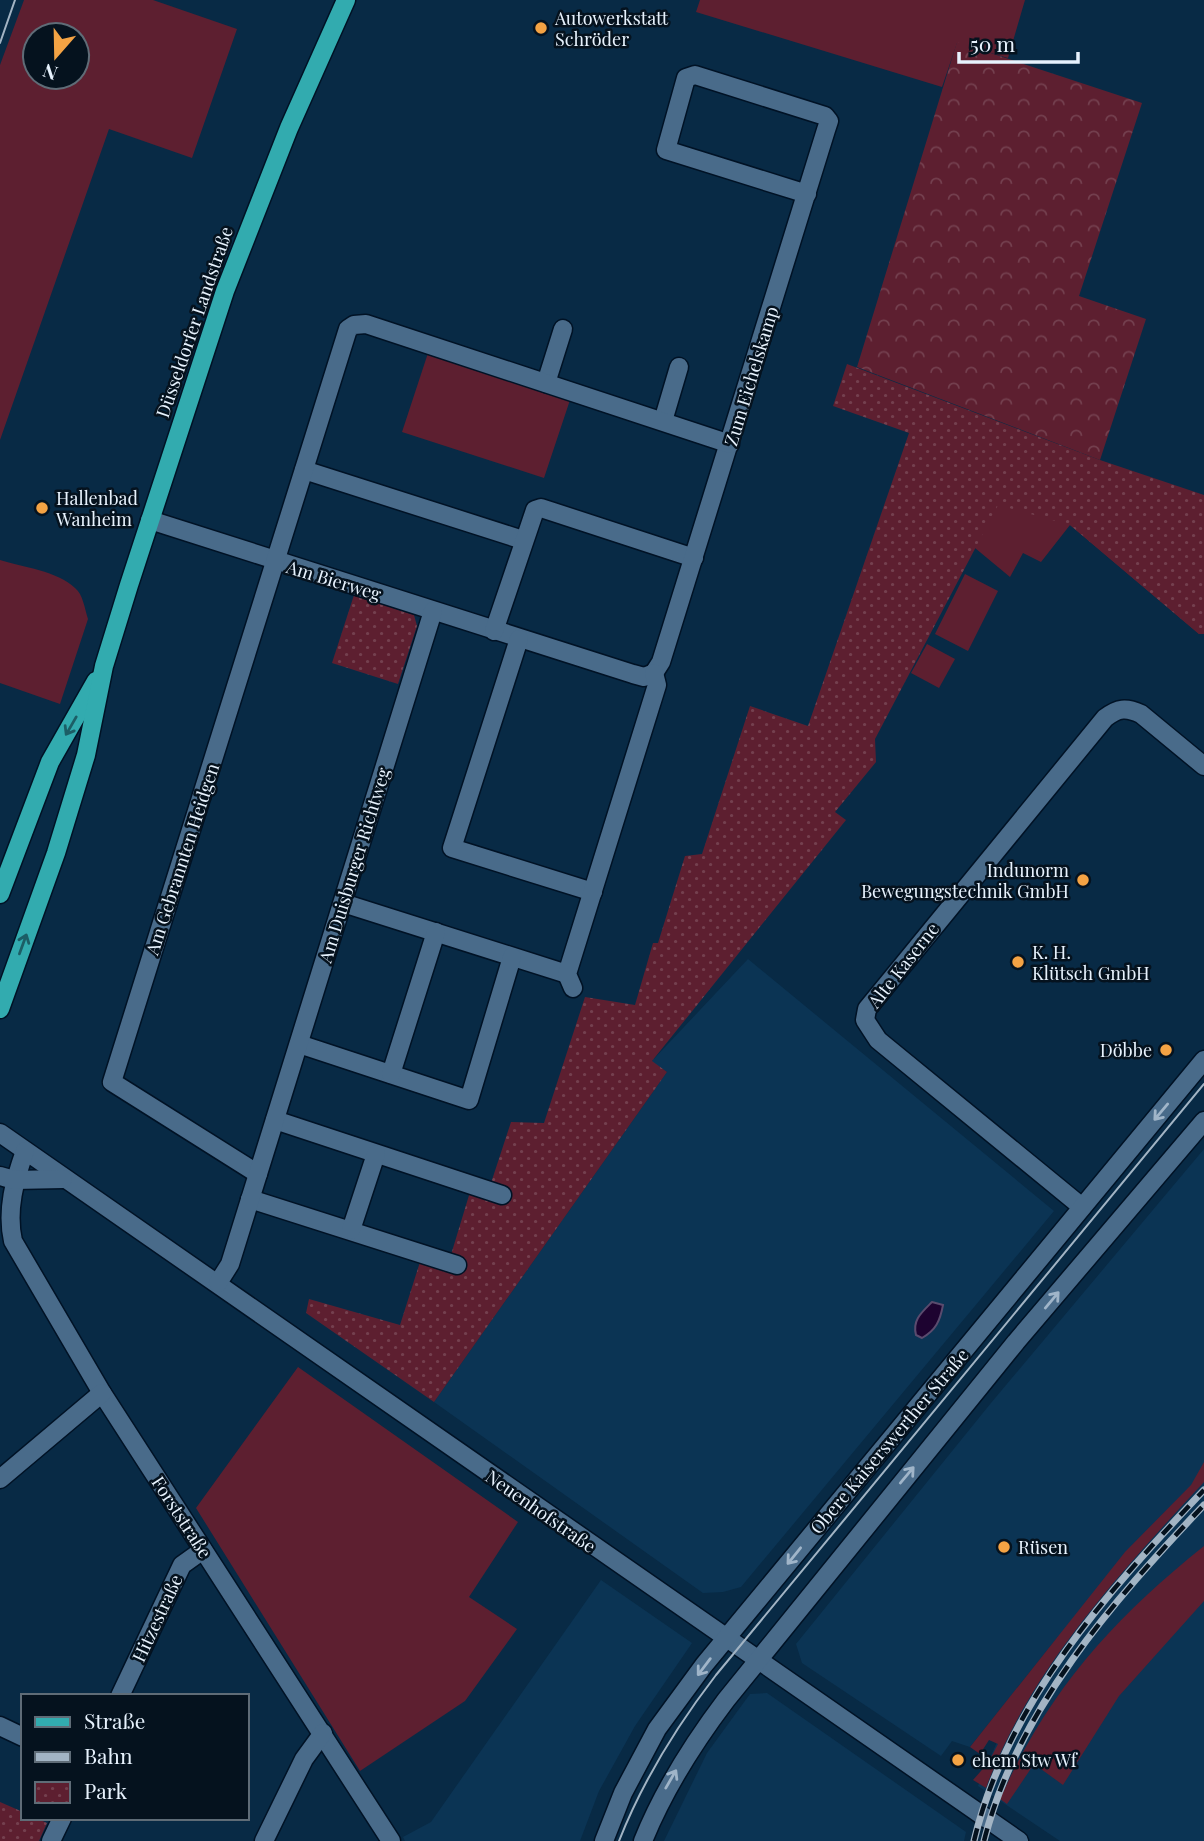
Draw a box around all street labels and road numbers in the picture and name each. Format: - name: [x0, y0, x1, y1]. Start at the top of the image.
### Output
- street label: Düsseldorfer Landstraße: [150, 223, 238, 421]
- street label: Zum Eichelskamp: [718, 303, 784, 449]
- street label: Am Bierweg: [283, 554, 385, 606]
- street label: Am Gebrannten Heidgen: [139, 760, 224, 959]
- street label: Am Duisburger Richtweg: [313, 764, 395, 966]
- street label: Alte Kaserne: [861, 917, 944, 1013]
- street label: Obere Kaiserswerther Straße: [804, 1343, 974, 1539]
- street label: Neuenhofstraße: [481, 1464, 601, 1558]
- street label: Forststraße: [147, 1471, 217, 1563]
- street label: Hitzestraße: [126, 1570, 188, 1666]

